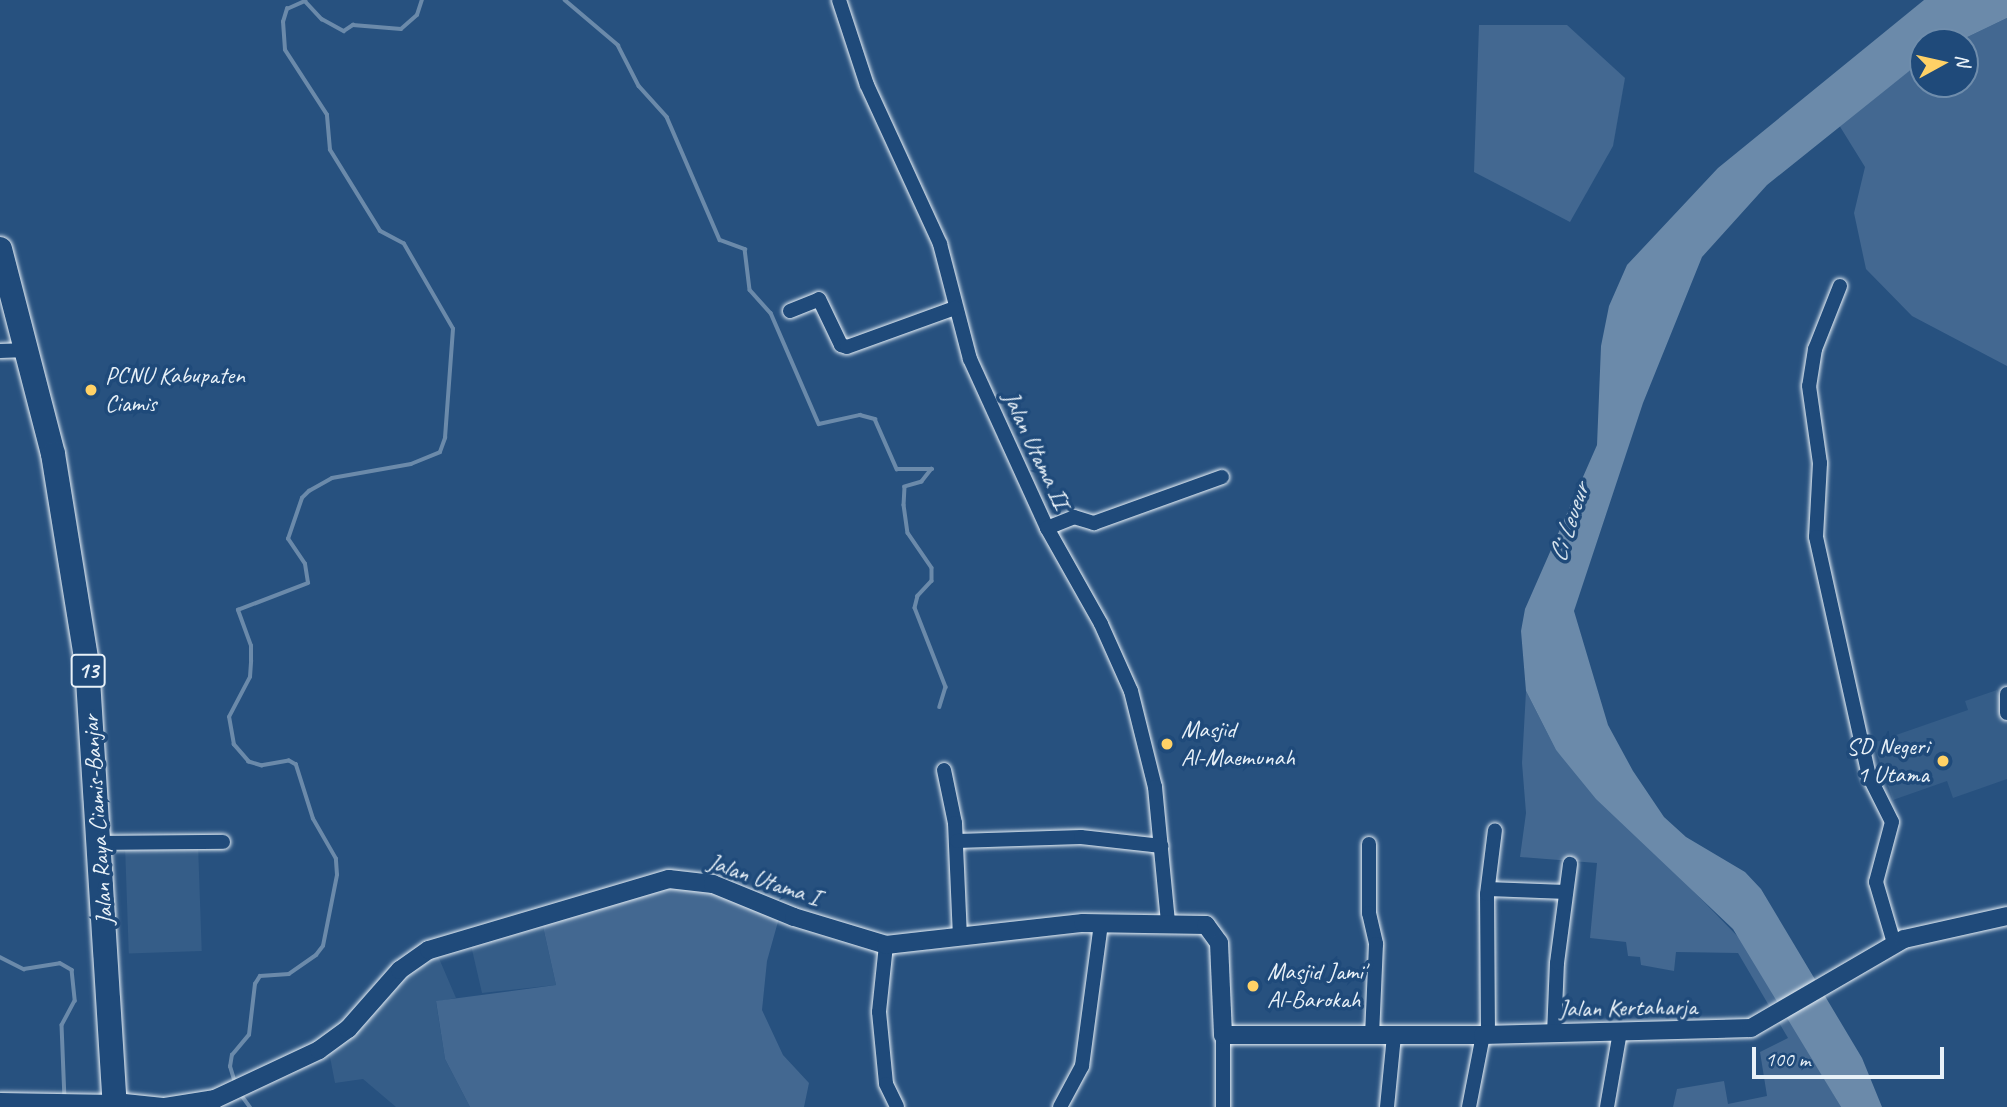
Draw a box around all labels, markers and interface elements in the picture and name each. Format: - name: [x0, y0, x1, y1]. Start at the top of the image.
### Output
- north arrow: [1909, 28, 1979, 98]
- text: N: [1950, 53, 1976, 68]
- place label: PCNU Kabupaten Ciamis: [105, 362, 245, 418]
- marker: PCNU Kabupaten Ciamis: [83, 382, 99, 398]
- street label: Jalan Utama II: [996, 386, 1076, 514]
- water label: Ci Leueur: [1542, 480, 1596, 566]
- road number: 13: [70, 652, 106, 691]
- street label: Jalan Raya Ciamis-Banjar: [76, 714, 120, 926]
- place label: Masjid Al-Maemunah: [1181, 716, 1295, 772]
- place label: SD Negeri 1 Utama: [1845, 733, 1929, 789]
- marker: Masjid Al-Maemunah: [1159, 736, 1175, 752]
- marker: SD Negeri 1 Utama: [1935, 753, 1951, 769]
- street label: Jalan Utama I: [703, 847, 825, 913]
- place label: Masjid Jami' Al-Barokah: [1267, 958, 1366, 1014]
- marker: Masjid Jami' Al-Barokah: [1245, 978, 1261, 994]
- street label: Jalan Kertaharja: [1559, 992, 1697, 1024]
- scale bar: [1755, 1034, 1948, 1078]
- text: 100 m: [1765, 1046, 1810, 1072]

